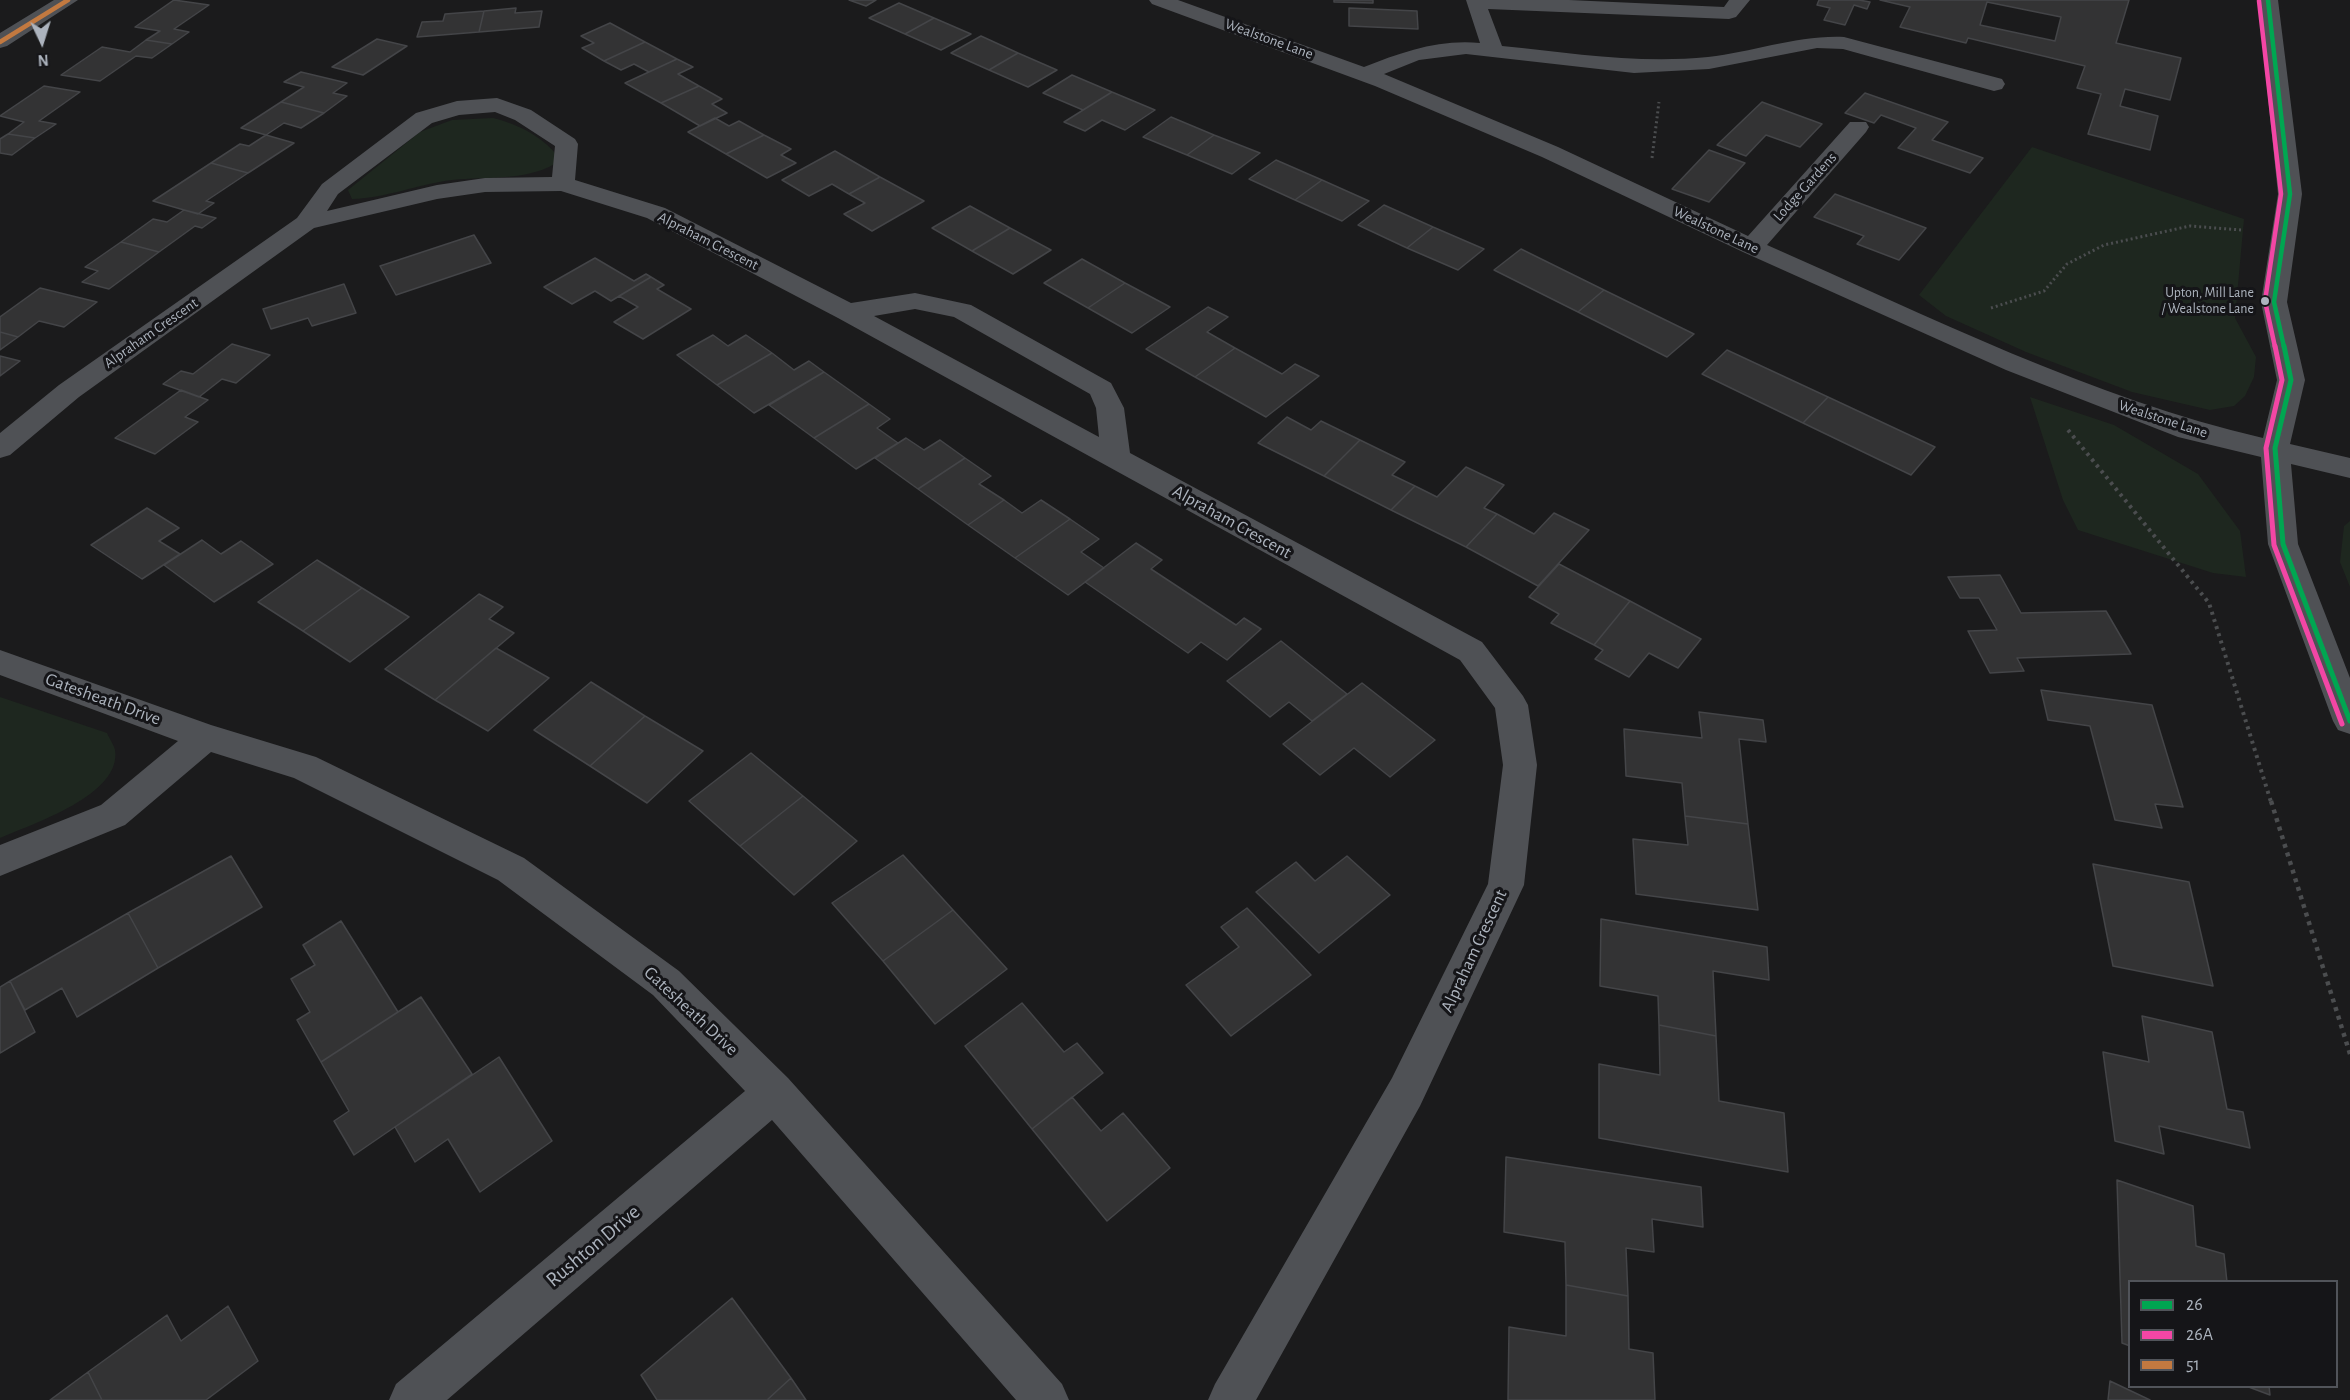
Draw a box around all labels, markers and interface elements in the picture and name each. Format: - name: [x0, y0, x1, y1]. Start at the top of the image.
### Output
- north arrow: [12, 12, 72, 72]
- street label: Wealstone Lane: [1222, 15, 1316, 63]
- text: N: [37, 52, 49, 68]
- street label: Lodge Gardens: [1769, 149, 1841, 225]
- street label: Wealstone Lane: [1670, 202, 1762, 258]
- street label: Alpraham Crescent: [655, 208, 761, 274]
- place label: Upton, Mill Lane / Wealstone Lane: [2161, 285, 2254, 318]
- street label: Alpraham Crescent: [101, 294, 201, 372]
- marker: Upton, Mill Lane / Wealstone Lane: [2259, 295, 2271, 307]
- street label: Wealstone Lane: [2116, 396, 2210, 442]
- street label: Alpraham Crescent: [1169, 480, 1295, 564]
- street label: Gatesheath Drive: [43, 668, 163, 730]
- street label: Alpraham Crescent: [1436, 886, 1512, 1016]
- street label: Gatesheath Drive: [639, 962, 743, 1060]
- street label: Rushton Drive: [541, 1199, 645, 1293]
- legend: [2128, 1280, 2338, 1388]
- text: 26: [2186, 1296, 2203, 1314]
- text: 26A: [2186, 1326, 2213, 1344]
- text: 51: [2186, 1356, 2200, 1374]

